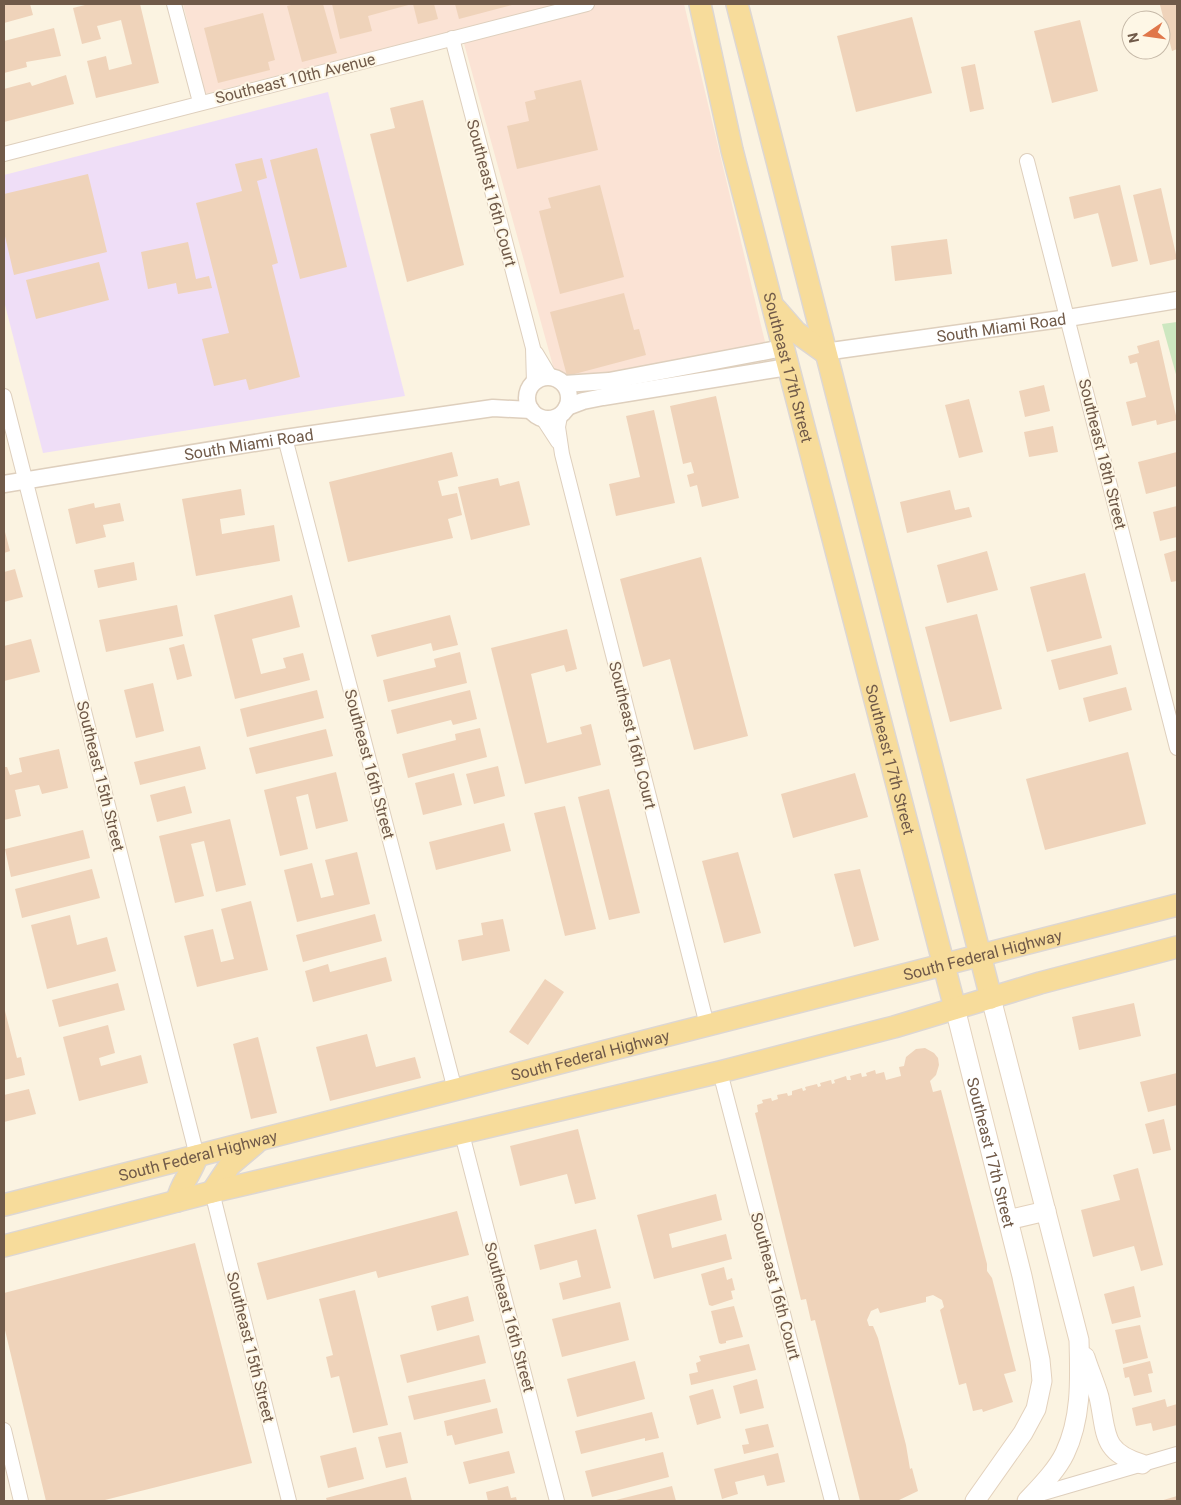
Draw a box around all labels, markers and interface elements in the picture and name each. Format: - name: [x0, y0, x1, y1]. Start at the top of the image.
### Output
- north arrow: [1121, 10, 1171, 60]
- text: N: [1124, 31, 1142, 45]
- street label: Southeast 10th Avenue: [213, 49, 377, 108]
- street label: Southeast 16th Court: [463, 117, 520, 269]
- street label: Southeast 17th Street: [759, 290, 817, 445]
- street label: South Miami Road: [935, 309, 1067, 346]
- street label: Southeast 18th Street: [1075, 377, 1130, 531]
- street label: South Miami Road: [183, 425, 315, 464]
- street label: Southeast 16th Court: [605, 659, 660, 811]
- street label: Southeast 17th Street: [861, 682, 918, 837]
- street label: Southeast 16th Street: [340, 687, 399, 841]
- street label: Southeast 15th Street: [73, 699, 128, 853]
- street label: South Federal Highway: [901, 926, 1064, 985]
- street label: South Federal Highway: [509, 1026, 672, 1085]
- street label: Southeast 17th Street: [963, 1075, 1019, 1230]
- street label: South Federal Highway: [117, 1126, 280, 1185]
- street label: Southeast 16th Court: [747, 1210, 804, 1362]
- street label: Southeast 16th Street: [480, 1240, 539, 1394]
- street label: Southeast 15th Street: [223, 1270, 278, 1424]

